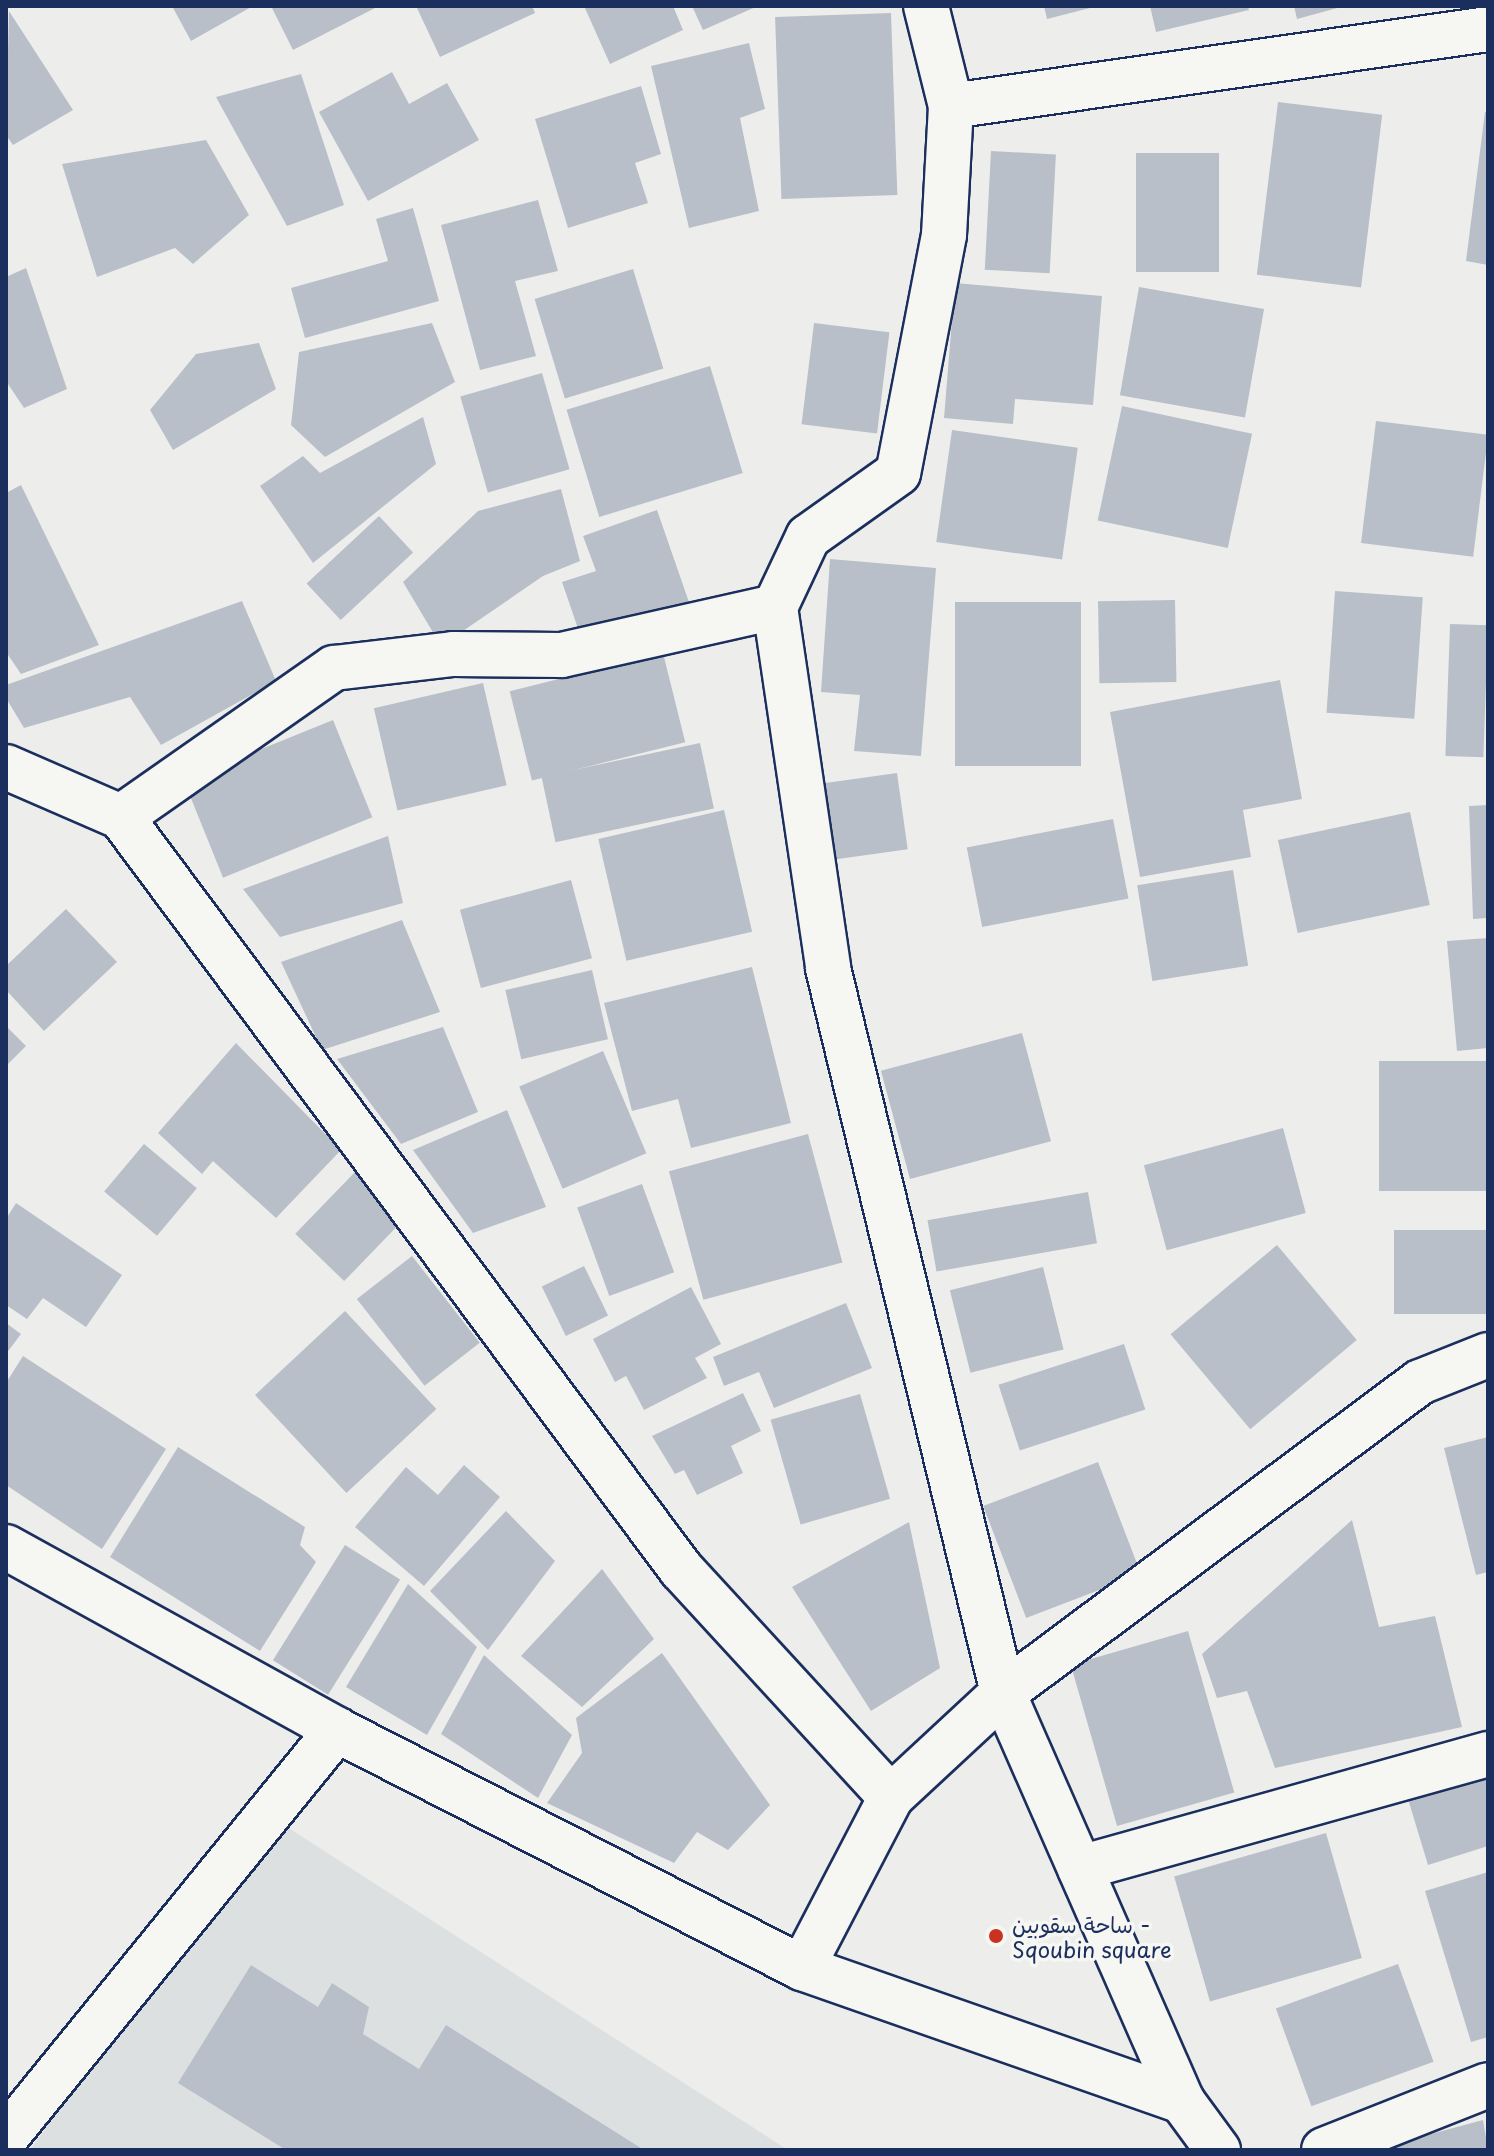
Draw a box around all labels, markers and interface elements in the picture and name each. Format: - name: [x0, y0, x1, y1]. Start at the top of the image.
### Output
- place label: ساحة سقوبين - Sqoubin square: [1012, 1910, 1174, 1962]
- marker: ساحة سقوبين - Sqoubin square: [987, 1927, 1005, 1945]

